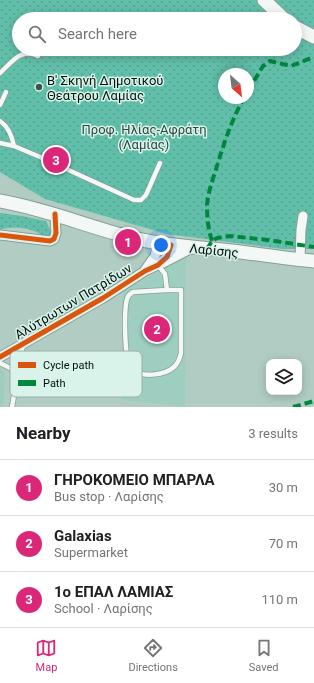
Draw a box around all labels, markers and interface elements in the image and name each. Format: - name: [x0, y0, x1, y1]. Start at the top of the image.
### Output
- search box: [12, 12, 302, 56]
- icon: search: [26, 23, 48, 45]
- text: Search here: [58, 25, 137, 43]
- north arrow: [218, 68, 254, 104]
- place label: Β' Σκηνή Δημοτικού Θεάτρου Λαμίας: [47, 73, 163, 103]
- marker: Β' Σκηνή Δημοτικού Θεάτρου Λαμίας: [34, 82, 44, 92]
- park label: Προφ. Ηλίας-Αφράτη (Λαμίας): [81, 122, 207, 152]
- pin: 3: [43, 145, 69, 175]
- pin: 1: [115, 227, 141, 257]
- your location: [151, 235, 171, 255]
- street label: Λαρίσης: [189, 240, 239, 261]
- street label: Αλύτρωτων Πατρίδων: [12, 260, 135, 342]
- pin: 2: [144, 314, 170, 344]
- legend: [10, 351, 142, 397]
- text: Cycle path: [43, 359, 94, 372]
- map controls: [266, 359, 302, 395]
- button: layers: [266, 359, 302, 395]
- text: Path: [43, 377, 66, 390]
- text: Nearby: [16, 423, 71, 443]
- text: 3 results: [248, 426, 298, 441]
- text: ΓΗΡΟΚΟΜΕΙΟ ΜΠΑΡΛΑ: [54, 471, 215, 489]
- text: 1: [25, 480, 33, 495]
- text: 30 m: [269, 480, 298, 495]
- text: Bus stop · Λαρίσης: [54, 489, 164, 504]
- text: Galaxias: [54, 527, 112, 545]
- text: 2: [25, 536, 33, 551]
- text: 70 m: [269, 536, 298, 551]
- text: Supermarket: [54, 545, 128, 560]
- text: 1ο ΕΠΑΛ ΛΑΜΙΑΣ: [54, 583, 173, 601]
- text: 3: [25, 592, 33, 607]
- text: 110 m: [261, 592, 298, 607]
- text: School · Λαρίσης: [54, 601, 153, 616]
- tab: Map: [35, 637, 57, 674]
- tab: Directions: [128, 637, 178, 674]
- tab: Saved: [249, 637, 279, 674]

